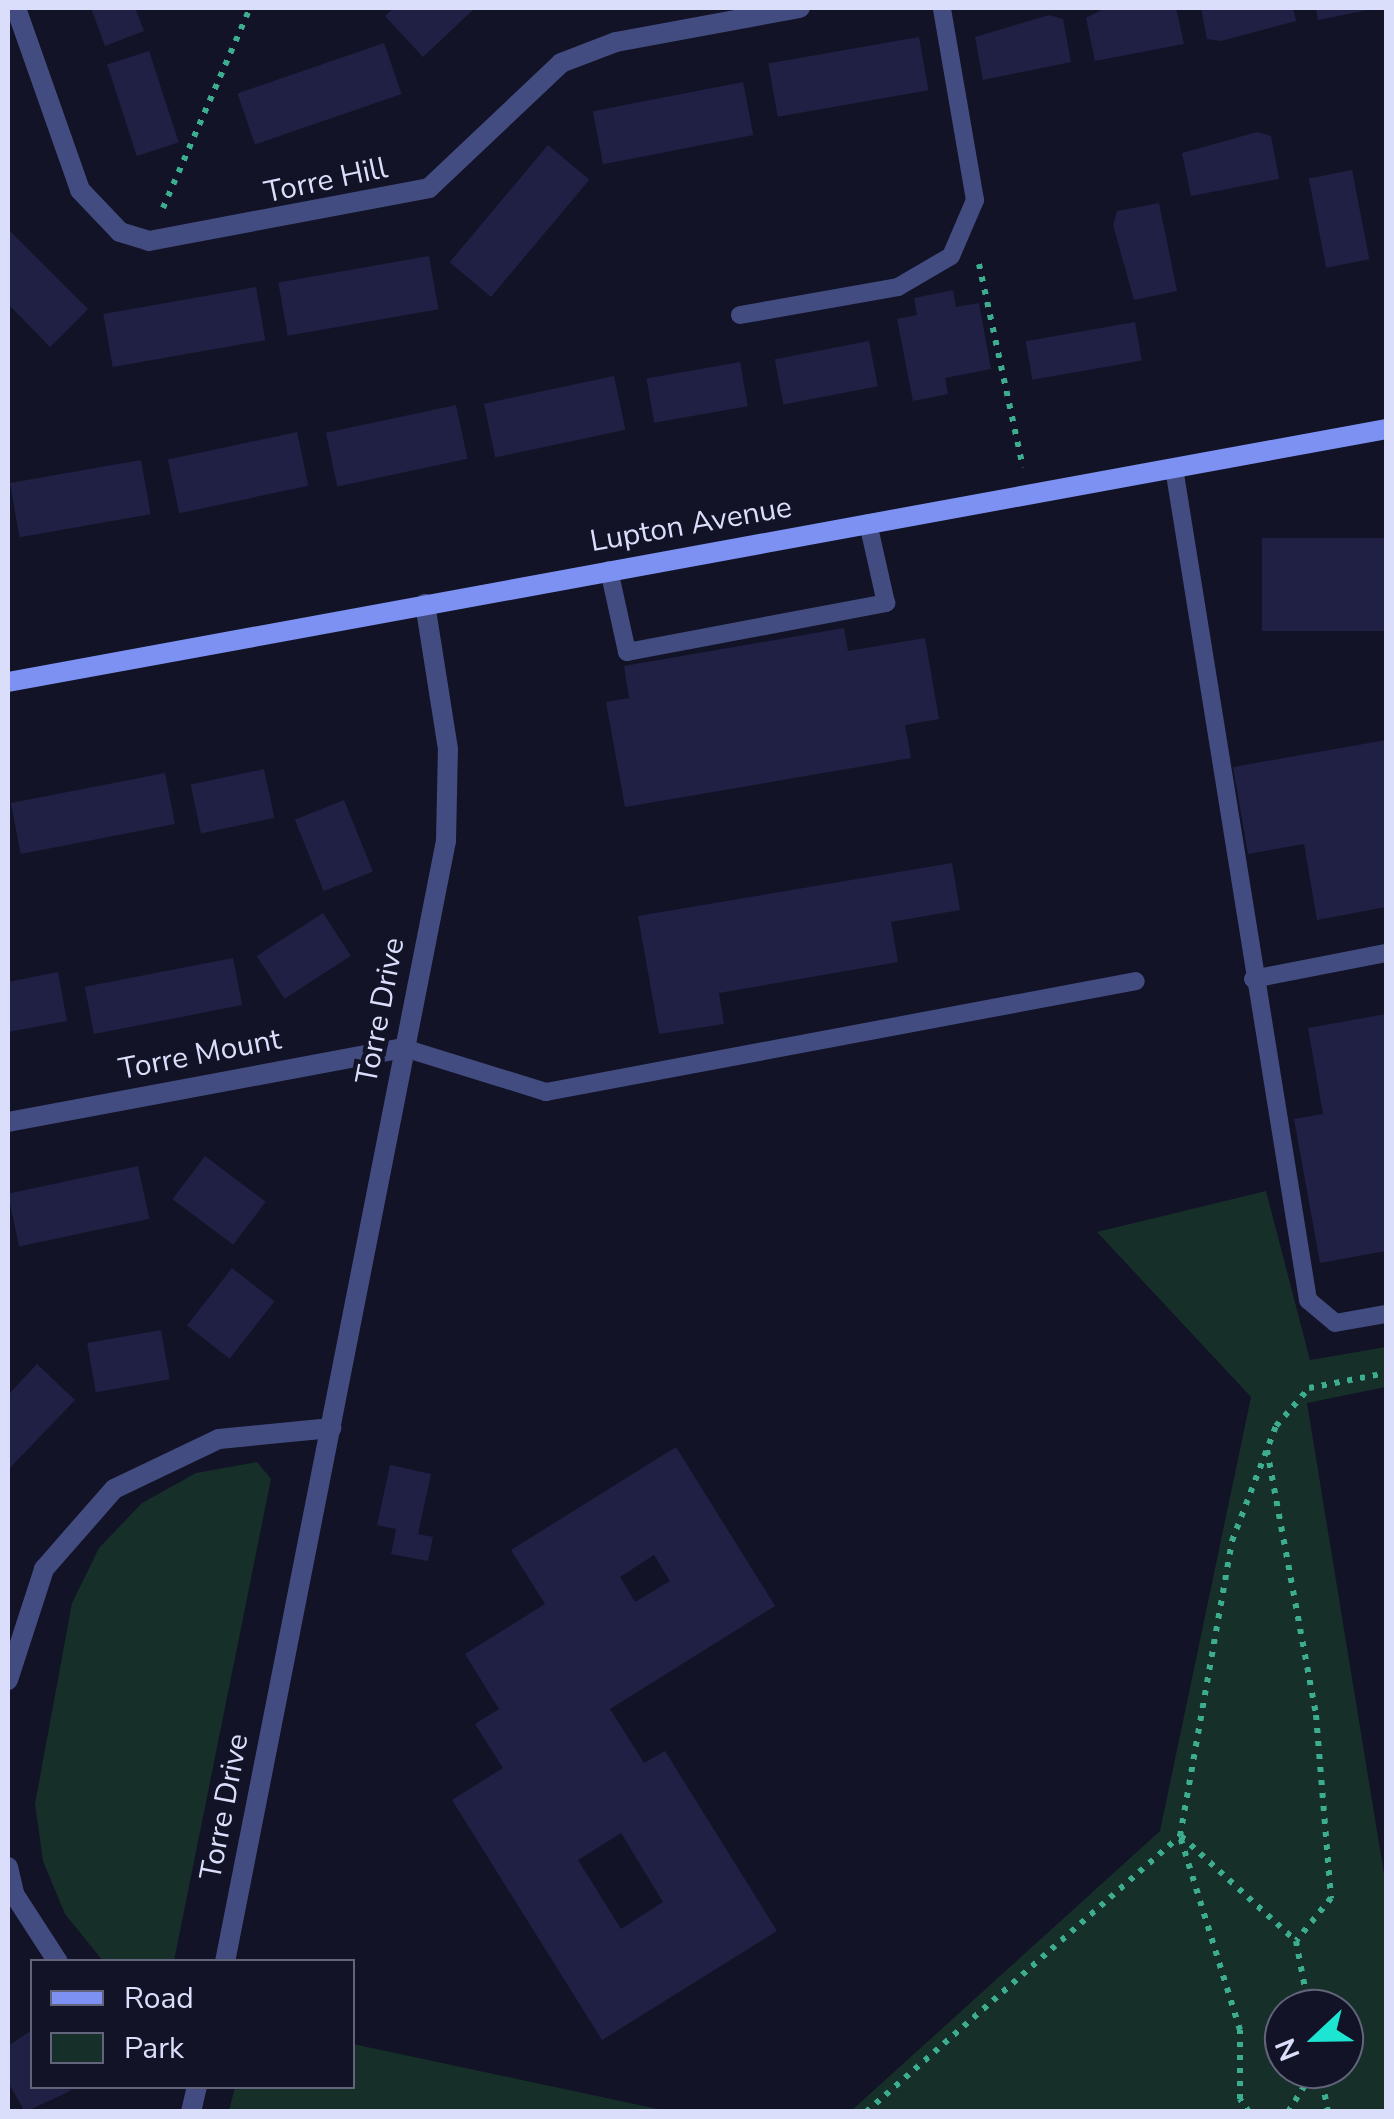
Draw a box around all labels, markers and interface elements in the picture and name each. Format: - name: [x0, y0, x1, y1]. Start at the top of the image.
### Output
- street label: Torre Hill: [261, 150, 391, 212]
- street label: Lupton Avenue: [587, 490, 795, 560]
- street label: Torre Drive: [349, 935, 413, 1087]
- street label: Torre Mount: [116, 1022, 284, 1088]
- street label: Torre Drive: [193, 1731, 257, 1883]
- legend: [30, 1959, 355, 2089]
- text: Road: [124, 1978, 194, 2019]
- north arrow: [1264, 1989, 1364, 2089]
- text: Park: [124, 2028, 184, 2069]
- text: N: [1267, 2033, 1310, 2066]

